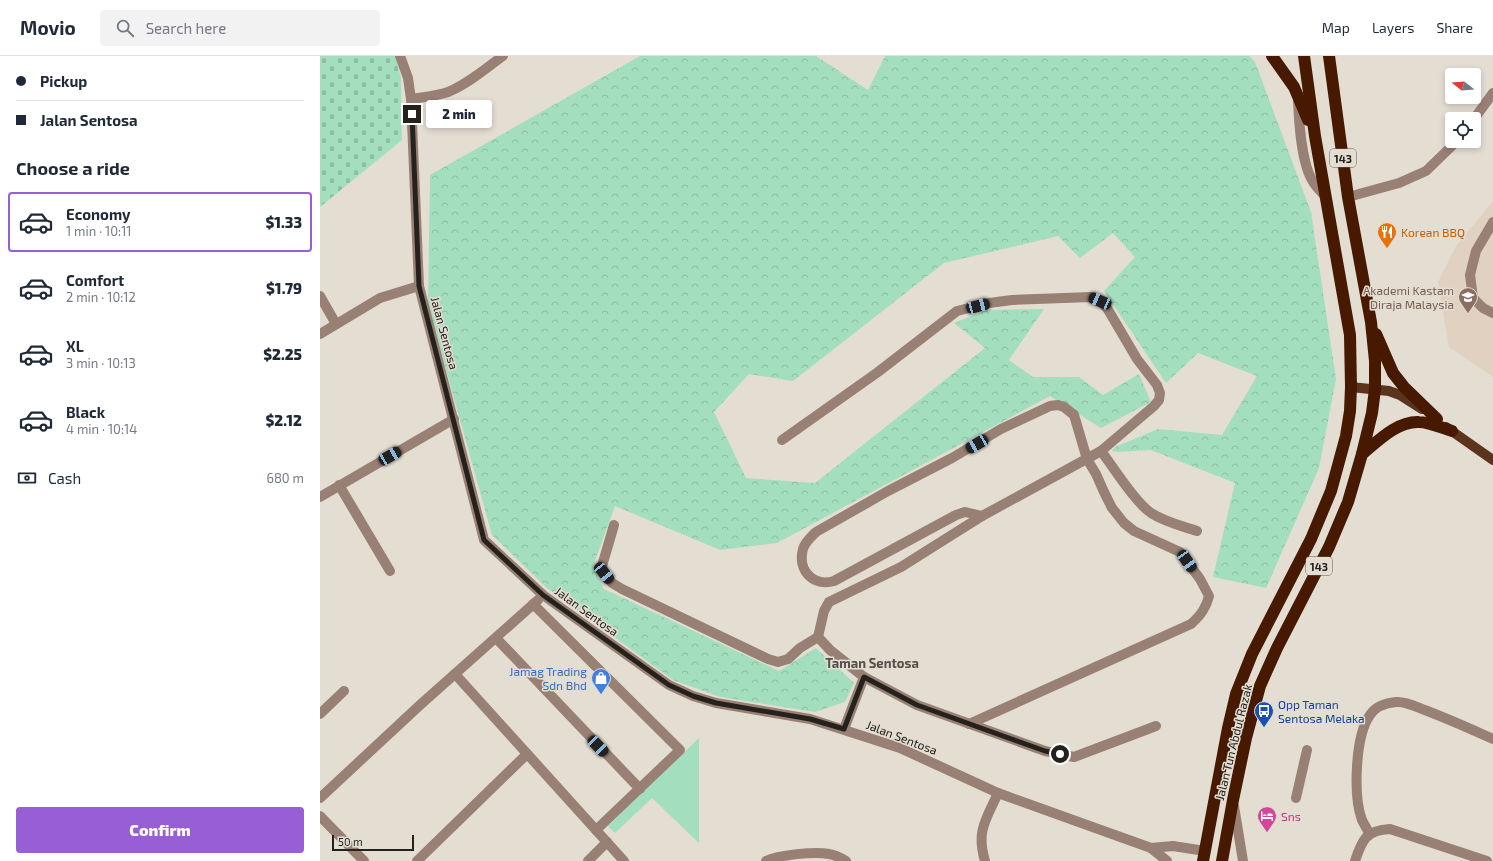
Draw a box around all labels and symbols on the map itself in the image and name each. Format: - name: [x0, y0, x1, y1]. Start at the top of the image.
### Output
- north arrow: [1445, 68, 1481, 104]
- callout: 2 min: [426, 100, 492, 128]
- route end: [403, 105, 421, 123]
- road number: 143: [1330, 149, 1356, 167]
- restaurant icon: Korean BBQ: [1376, 221, 1398, 249]
- place label: Korean BBQ: [1401, 225, 1465, 240]
- place label: Akademi Kastam Diraja Malaysia: [1363, 283, 1454, 312]
- school or university icon: Akademi Kastam Diraja Malaysia: [1457, 286, 1479, 314]
- car: [1087, 291, 1113, 311]
- street label: Jalan Sentosa: [429, 295, 461, 371]
- car: [965, 297, 991, 315]
- car: [964, 433, 990, 455]
- car: [377, 445, 403, 467]
- car: [1175, 548, 1199, 574]
- road number: 143: [1306, 557, 1332, 575]
- car: [592, 560, 616, 586]
- street label: Jalan Sentosa: [553, 583, 621, 639]
- district label: Taman Sentosa: [825, 655, 919, 671]
- place label: Jamag Trading Sdn Bhd: [509, 664, 587, 692]
- shop icon: Jamag Trading Sdn Bhd: [590, 667, 612, 695]
- street label: Jalan Tun Abdul Razak: [1212, 683, 1254, 801]
- place label: Opp Taman Sentosa Melaka: [1278, 697, 1365, 725]
- bus stop icon: Opp Taman Sentosa Melaka: [1253, 700, 1275, 728]
- street label: Jalan Sentosa: [865, 717, 939, 757]
- car: [585, 733, 611, 759]
- route start: [1051, 745, 1069, 763]
- hotel icon: Sns: [1256, 805, 1278, 833]
- place label: Sns: [1281, 809, 1301, 823]
- scale bar: [332, 833, 414, 852]

